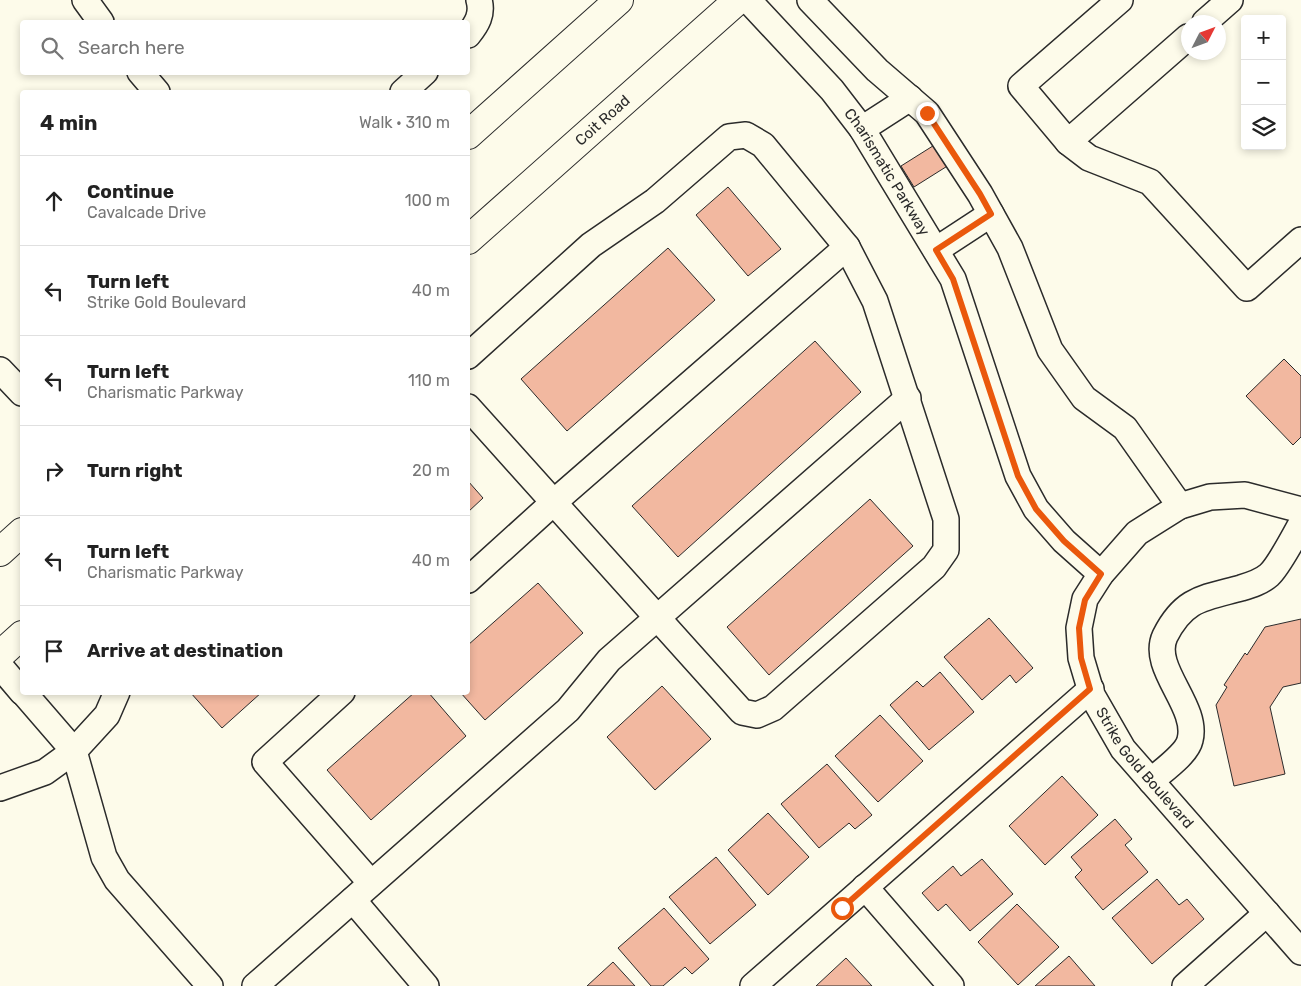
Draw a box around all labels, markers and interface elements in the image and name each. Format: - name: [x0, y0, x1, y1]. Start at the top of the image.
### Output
- north arrow: [1181, 15, 1226, 60]
- map controls: [1241, 15, 1286, 150]
- button: +: [1241, 15, 1286, 60]
- search box: [20, 20, 470, 75]
- icon: search: [38, 34, 66, 62]
- text: Search here: [78, 36, 185, 59]
- button: −: [1241, 60, 1286, 105]
- street label: Coit Road: [571, 91, 634, 150]
- route end: [916, 102, 939, 125]
- street label: Charismatic Parkway: [840, 105, 934, 239]
- button: layers: [1241, 105, 1286, 150]
- text: 4 min: [40, 110, 98, 135]
- text: Walk · 310 m: [359, 113, 450, 132]
- text: Continue: [87, 180, 174, 203]
- icon: ahead: [40, 187, 68, 215]
- text: 100 m: [405, 191, 450, 210]
- text: Cavalcade Drive: [87, 203, 206, 222]
- text: Turn left: [87, 270, 169, 293]
- icon: left: [40, 277, 68, 305]
- text: 40 m: [412, 281, 450, 300]
- text: Strike Gold Boulevard: [87, 293, 246, 312]
- text: Turn left: [87, 360, 169, 383]
- icon: left: [40, 367, 68, 395]
- text: 110 m: [408, 371, 450, 390]
- text: Charismatic Parkway: [87, 383, 244, 402]
- icon: right: [40, 457, 68, 485]
- text: Turn right: [87, 459, 182, 482]
- text: 20 m: [412, 461, 450, 480]
- text: Turn left: [87, 540, 169, 563]
- icon: left: [40, 547, 68, 575]
- text: 40 m: [412, 551, 450, 570]
- text: Charismatic Parkway: [87, 563, 244, 582]
- icon: arrive: [40, 637, 68, 665]
- text: Arrive at destination: [87, 639, 283, 662]
- street label: Strike Gold Boulevard: [1092, 704, 1198, 832]
- route start: [831, 897, 854, 920]

